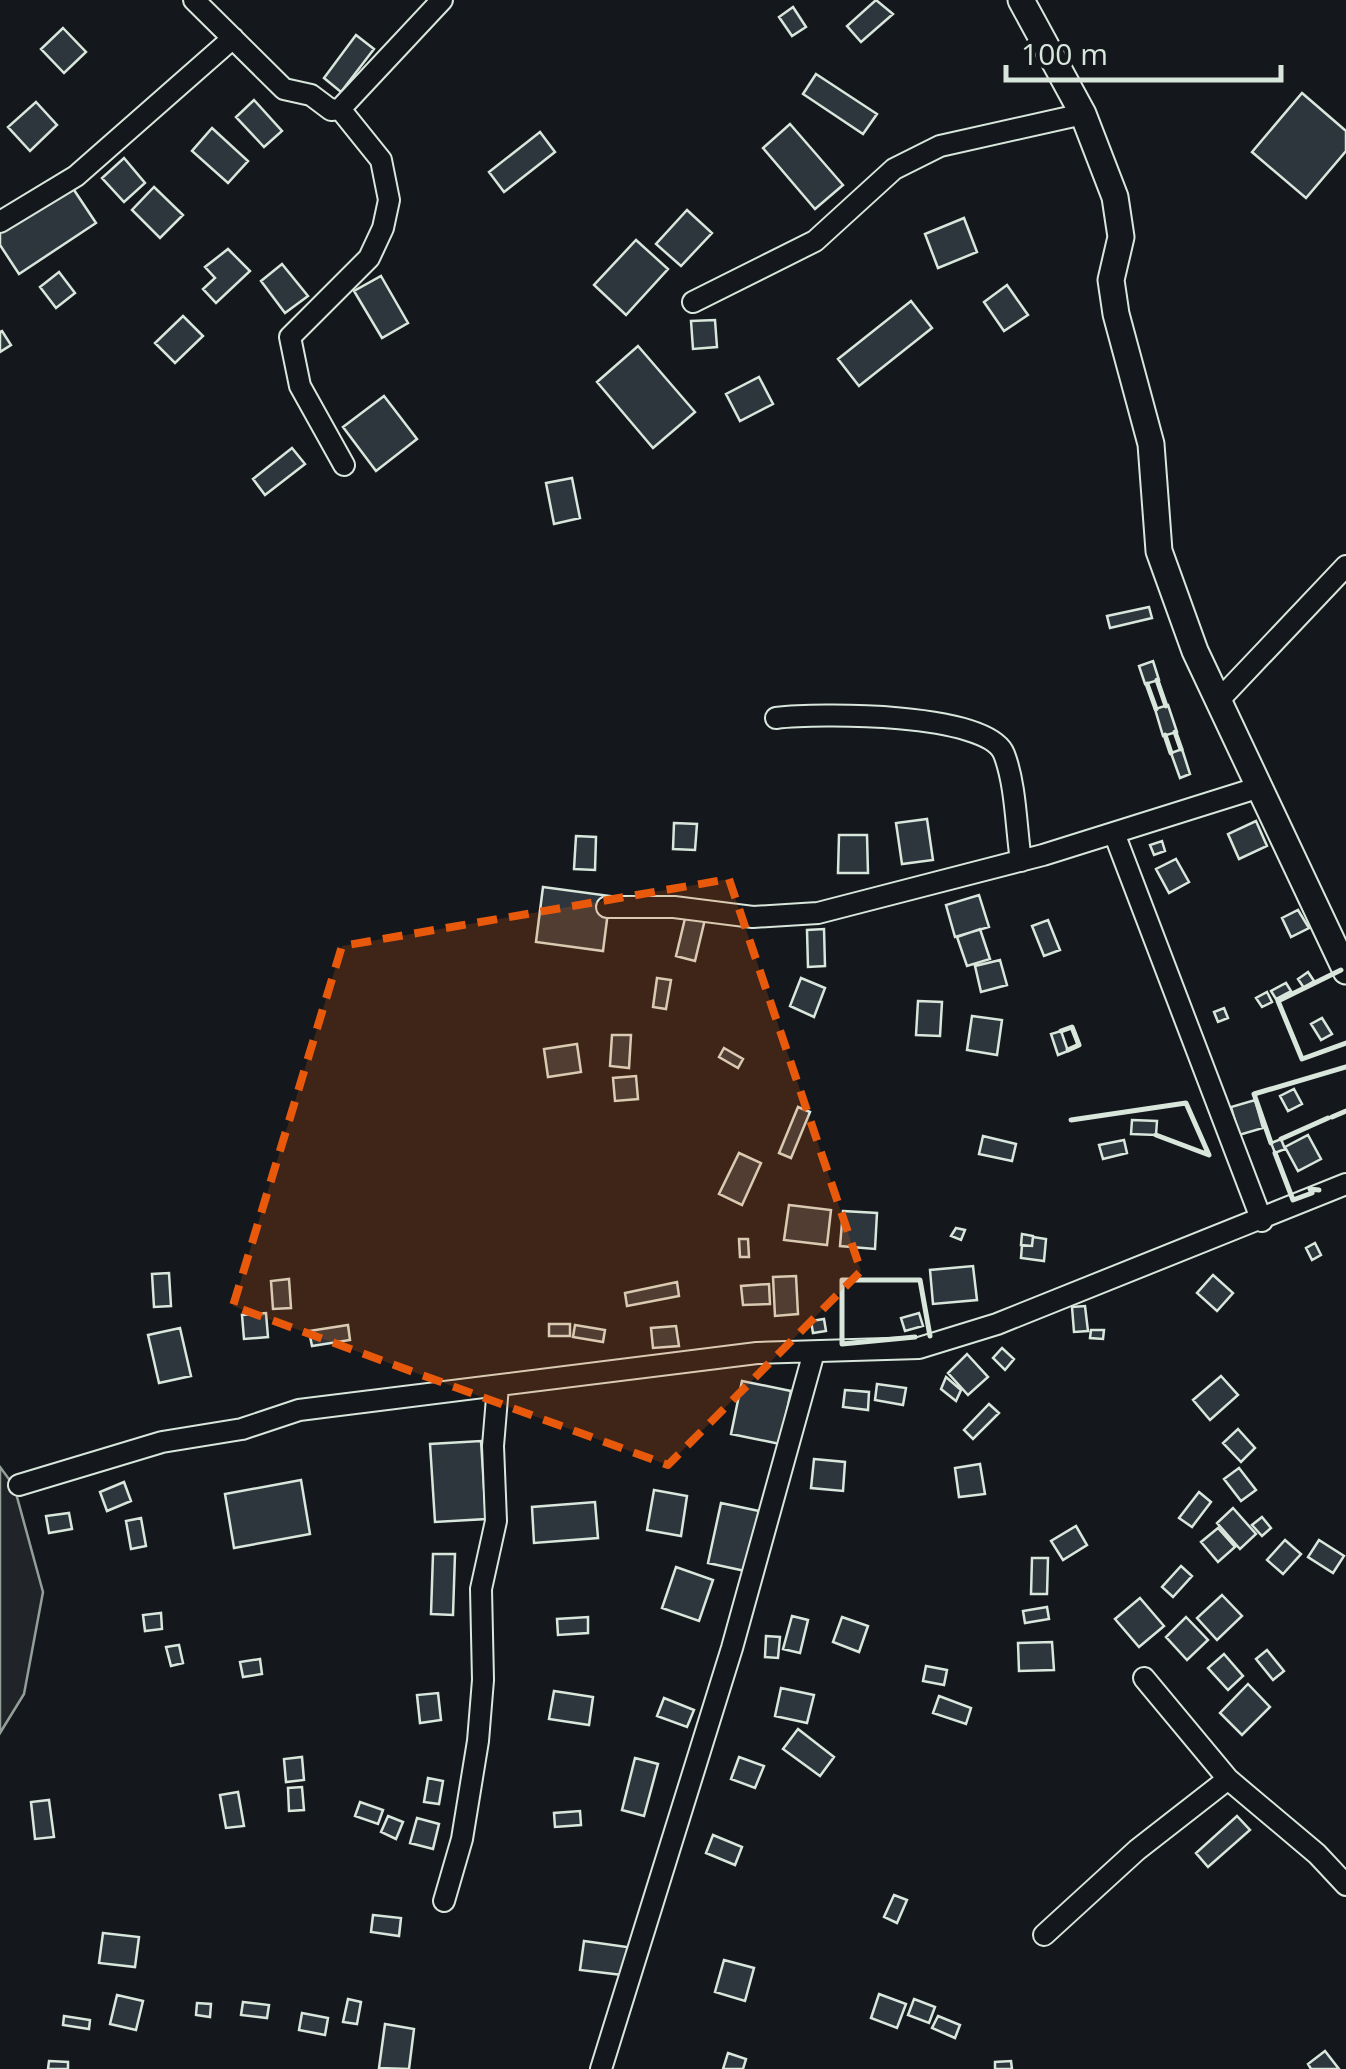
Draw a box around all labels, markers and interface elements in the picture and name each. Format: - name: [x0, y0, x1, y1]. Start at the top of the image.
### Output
- scale bar: [1006, 20, 1281, 82]
- text: 100 m: [1021, 33, 1108, 74]

